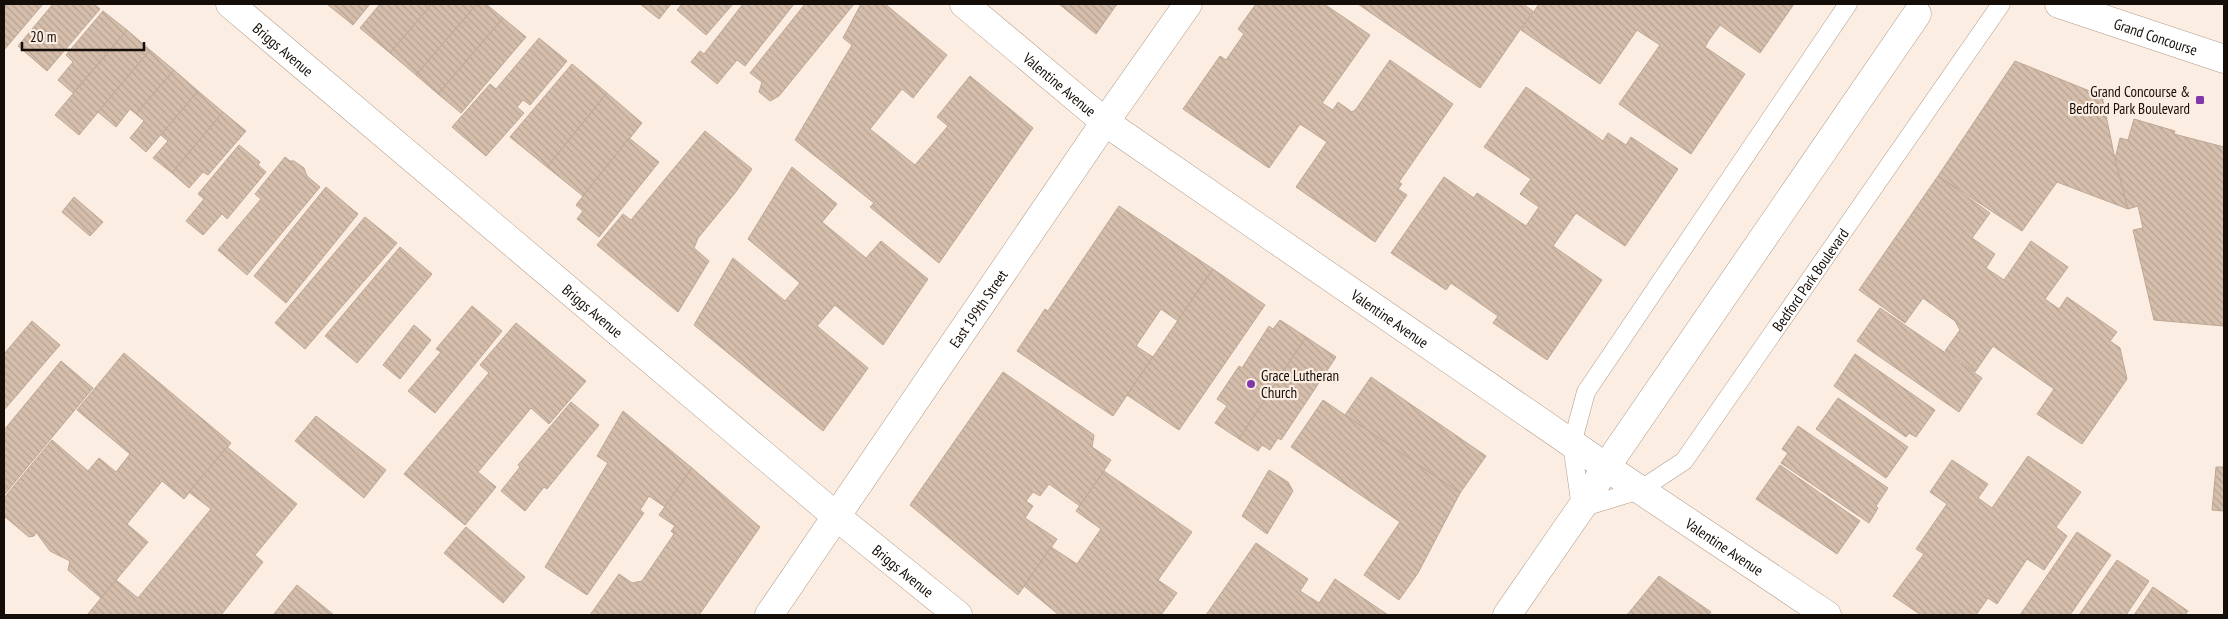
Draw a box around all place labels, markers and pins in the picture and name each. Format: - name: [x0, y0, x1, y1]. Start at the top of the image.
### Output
- place label: Grand Concourse & Bedford Park Boulevard: [2069, 82, 2190, 118]
- marker: Grand Concourse & Bedford Park Boulevard: [2194, 94, 2206, 106]
- place label: Grace Lutheran Church: [1261, 366, 1339, 402]
- marker: Grace Lutheran Church: [1245, 378, 1257, 390]

